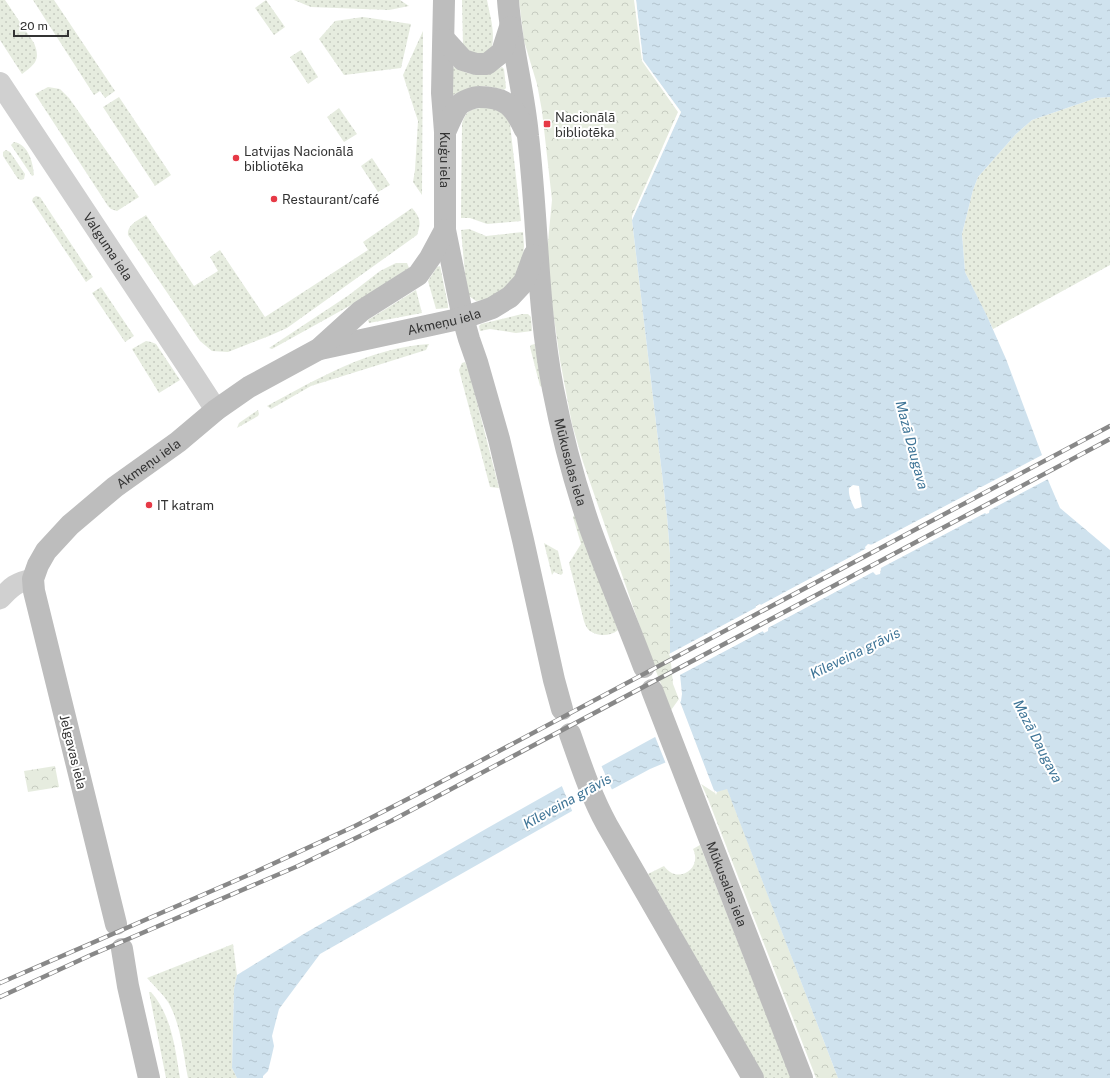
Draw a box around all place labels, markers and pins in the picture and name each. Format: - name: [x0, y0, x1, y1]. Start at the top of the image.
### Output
- place label: Nacionālā bibliotēka: [555, 110, 615, 140]
- marker: Nacionālā bibliotēka: [542, 119, 552, 129]
- place label: Latvijas Nacionālā bibliotēka: [244, 144, 354, 174]
- marker: Latvijas Nacionālā bibliotēka: [231, 153, 241, 163]
- place label: Restaurant/café: [282, 192, 379, 207]
- marker: Restaurant/café: [269, 194, 279, 204]
- place label: IT katram: [157, 498, 214, 513]
- marker: IT katram: [144, 500, 154, 510]

